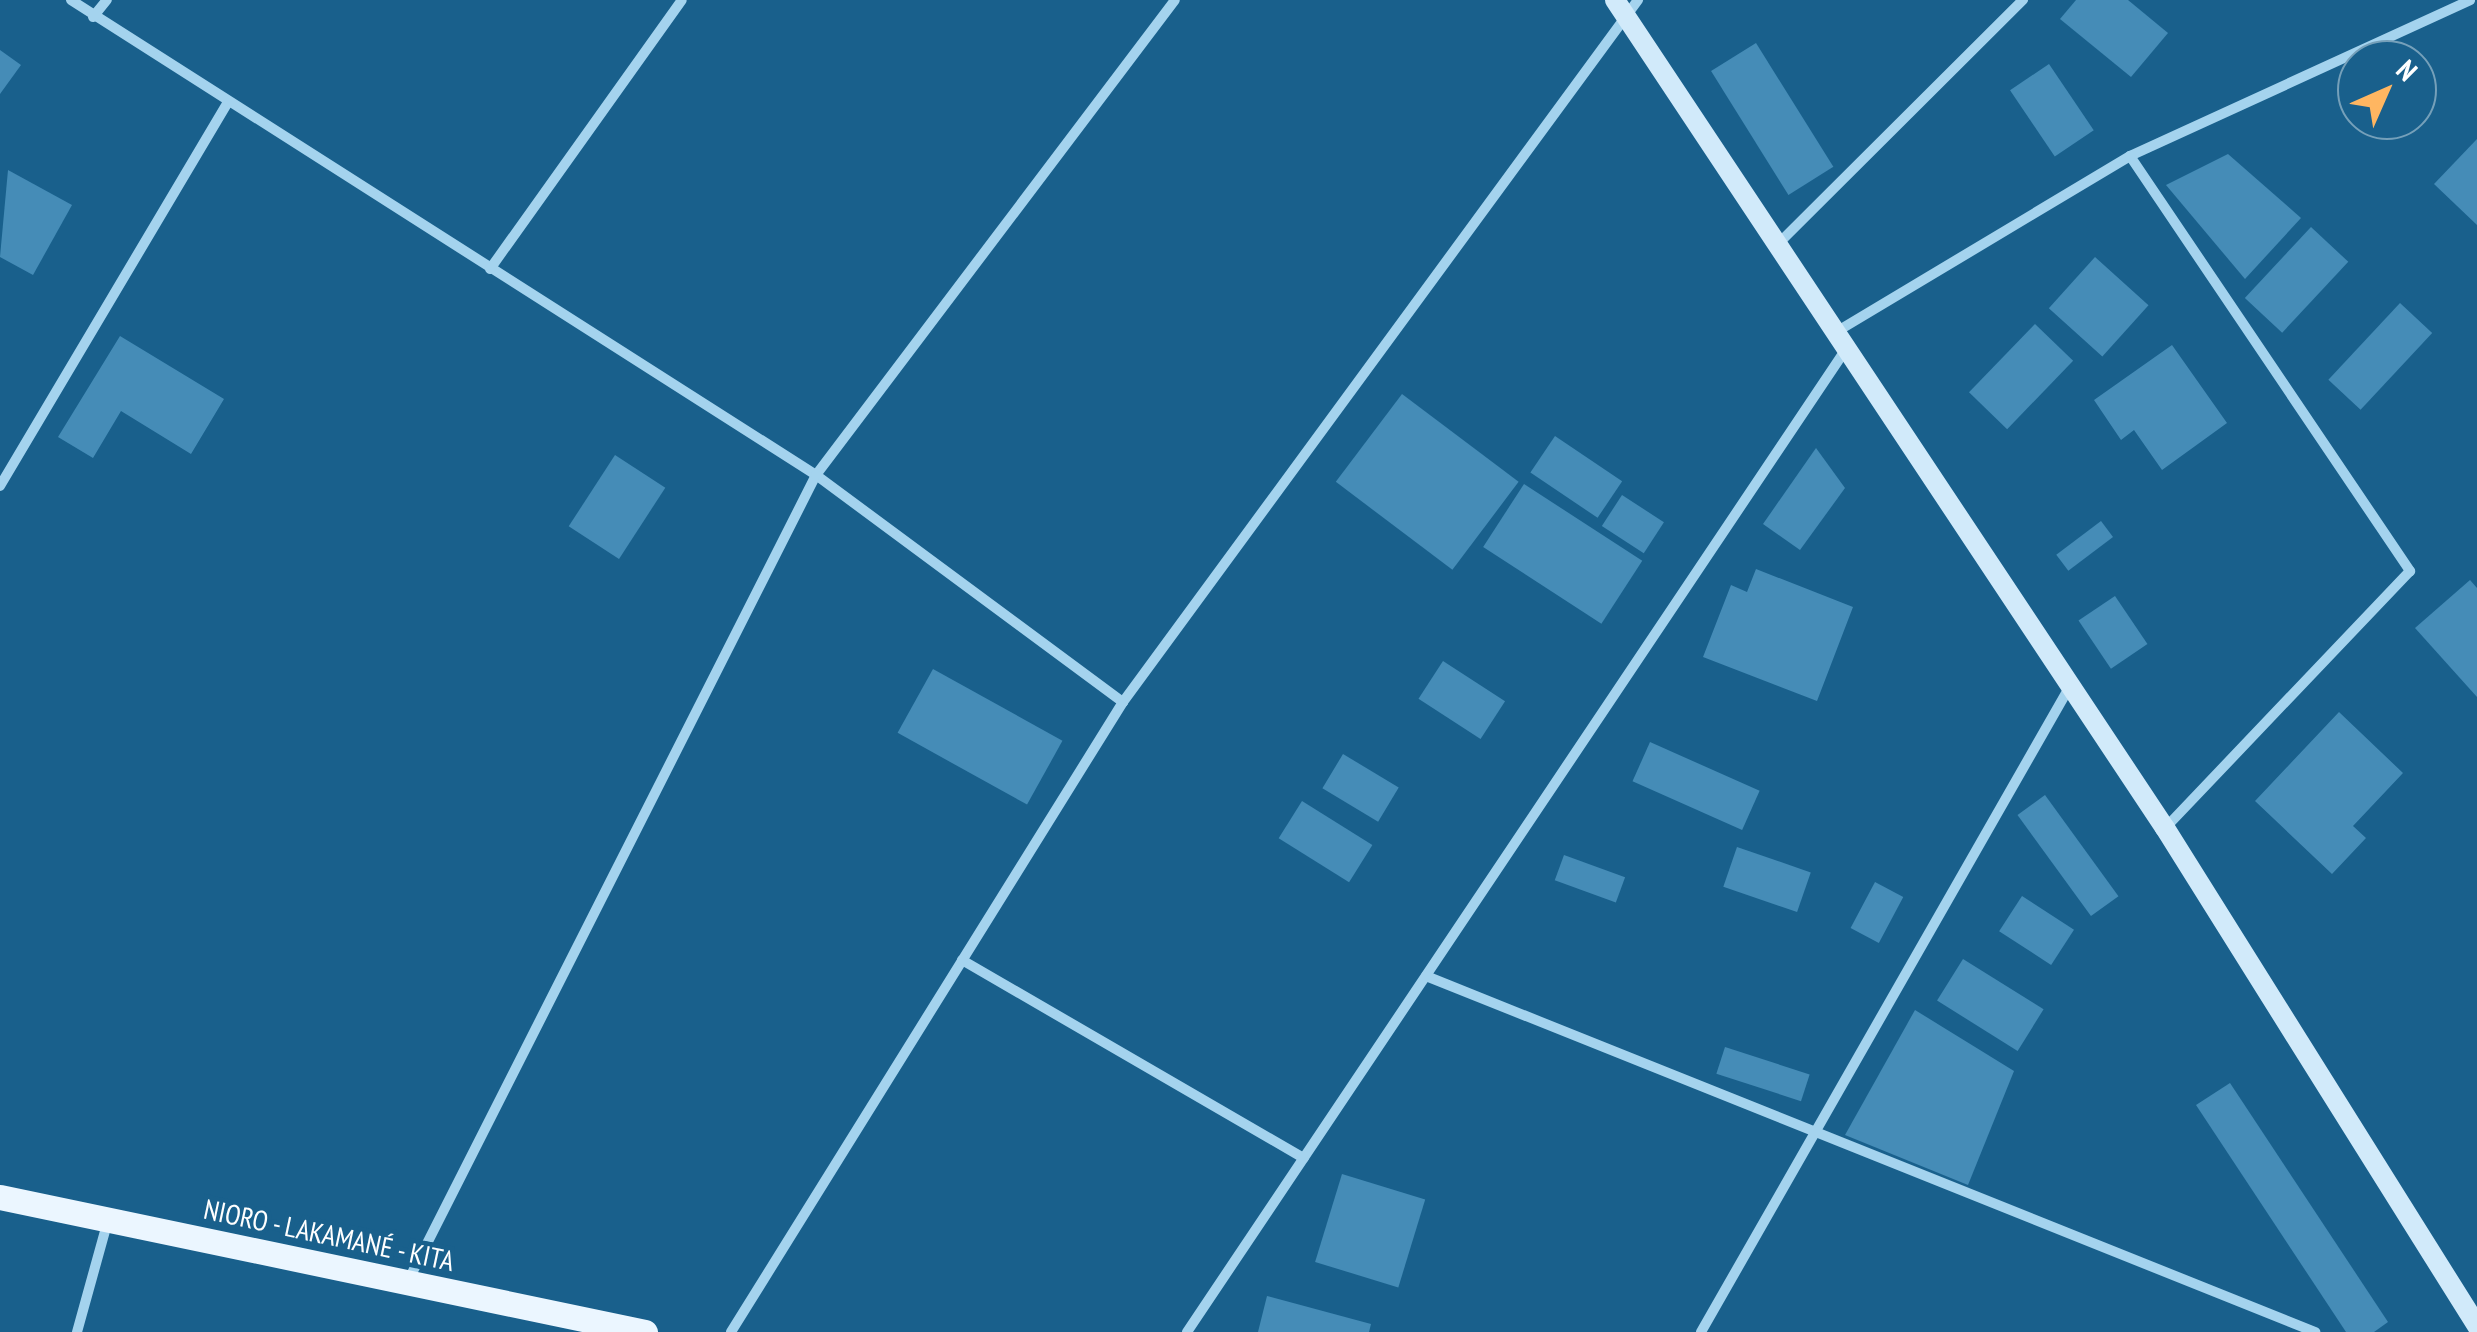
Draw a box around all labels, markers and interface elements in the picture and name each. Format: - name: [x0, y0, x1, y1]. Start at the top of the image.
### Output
- north arrow: [2337, 40, 2437, 140]
- text: N: [2389, 51, 2426, 88]
- street label: NIORO - LAKAMANÉ - KITA: [199, 1192, 459, 1278]

